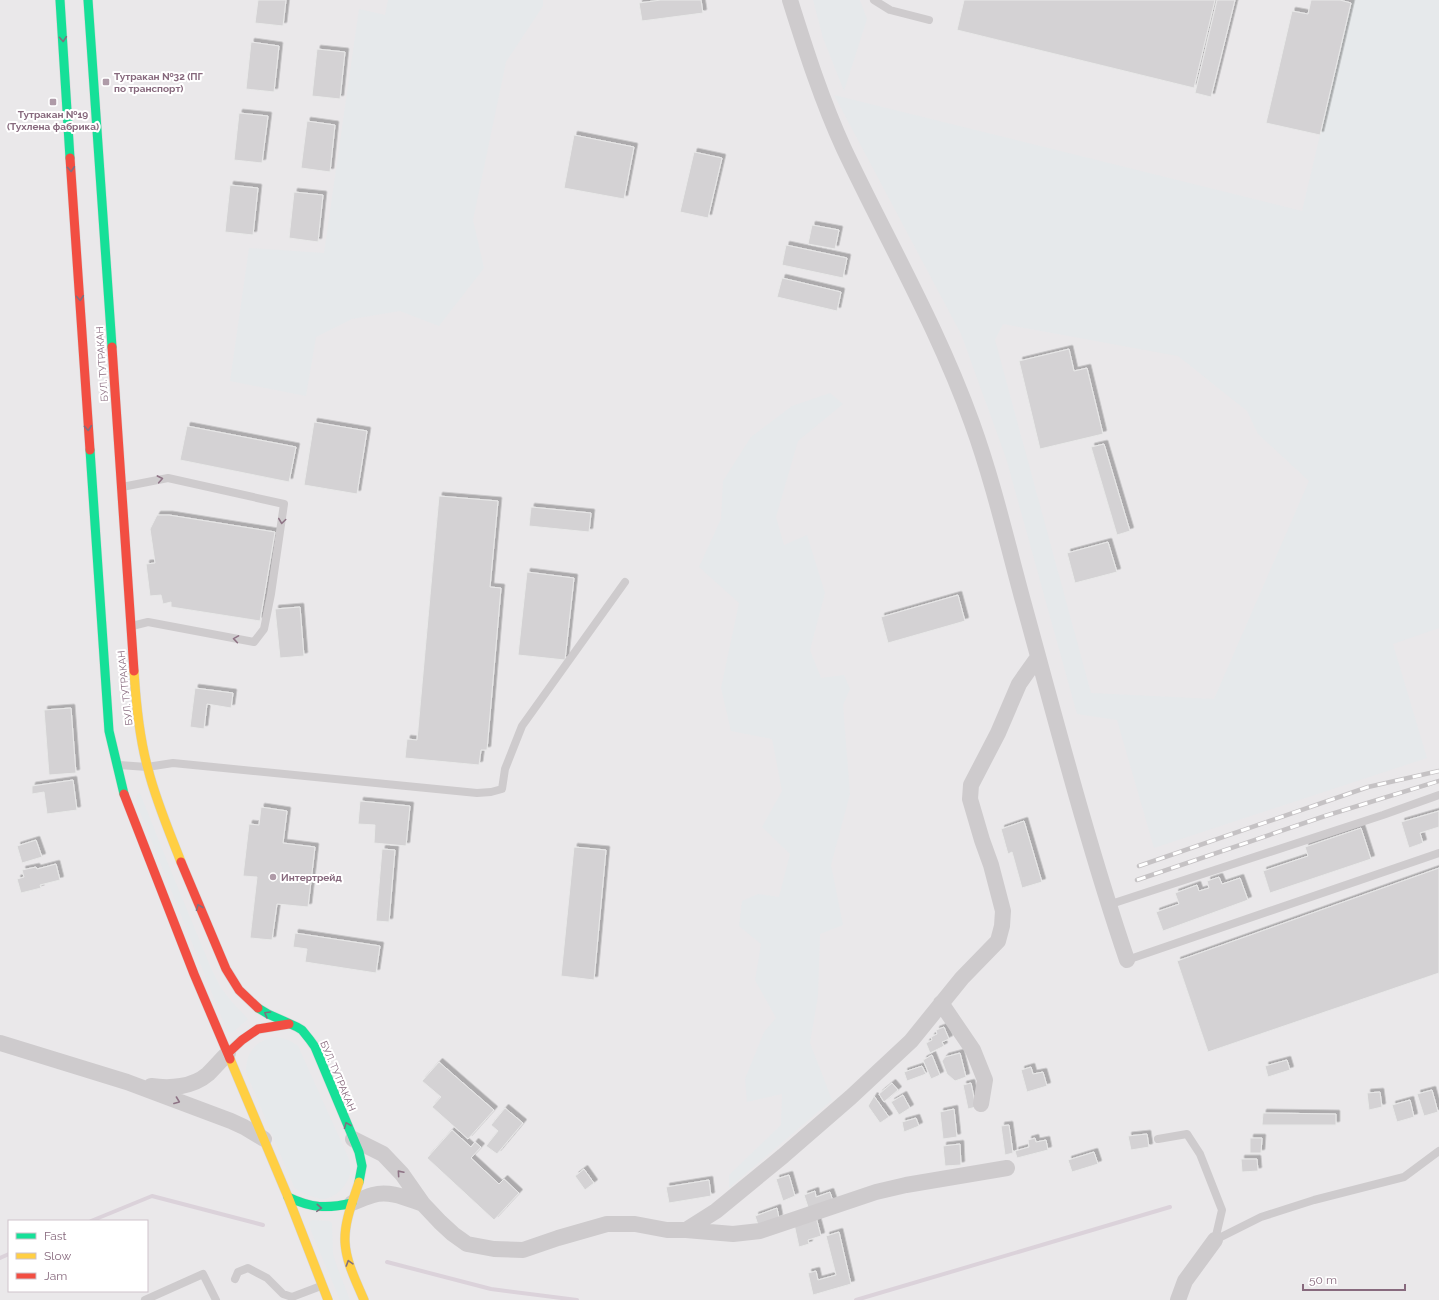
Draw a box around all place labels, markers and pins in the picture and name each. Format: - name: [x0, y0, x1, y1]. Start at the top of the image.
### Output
- place label: Тутракан №32 (ПГ по транспорт): [114, 71, 204, 94]
- marker: Тутракан №32 (ПГ по транспорт): [101, 77, 111, 87]
- marker: Тутракан №19 (Тухлена фабрика): [48, 97, 58, 107]
- place label: Тутракан №19 (Тухлена фабрика): [7, 109, 99, 132]
- marker: Интертрейд: [268, 872, 278, 882]
- place label: Интертрейд: [281, 872, 342, 883]

